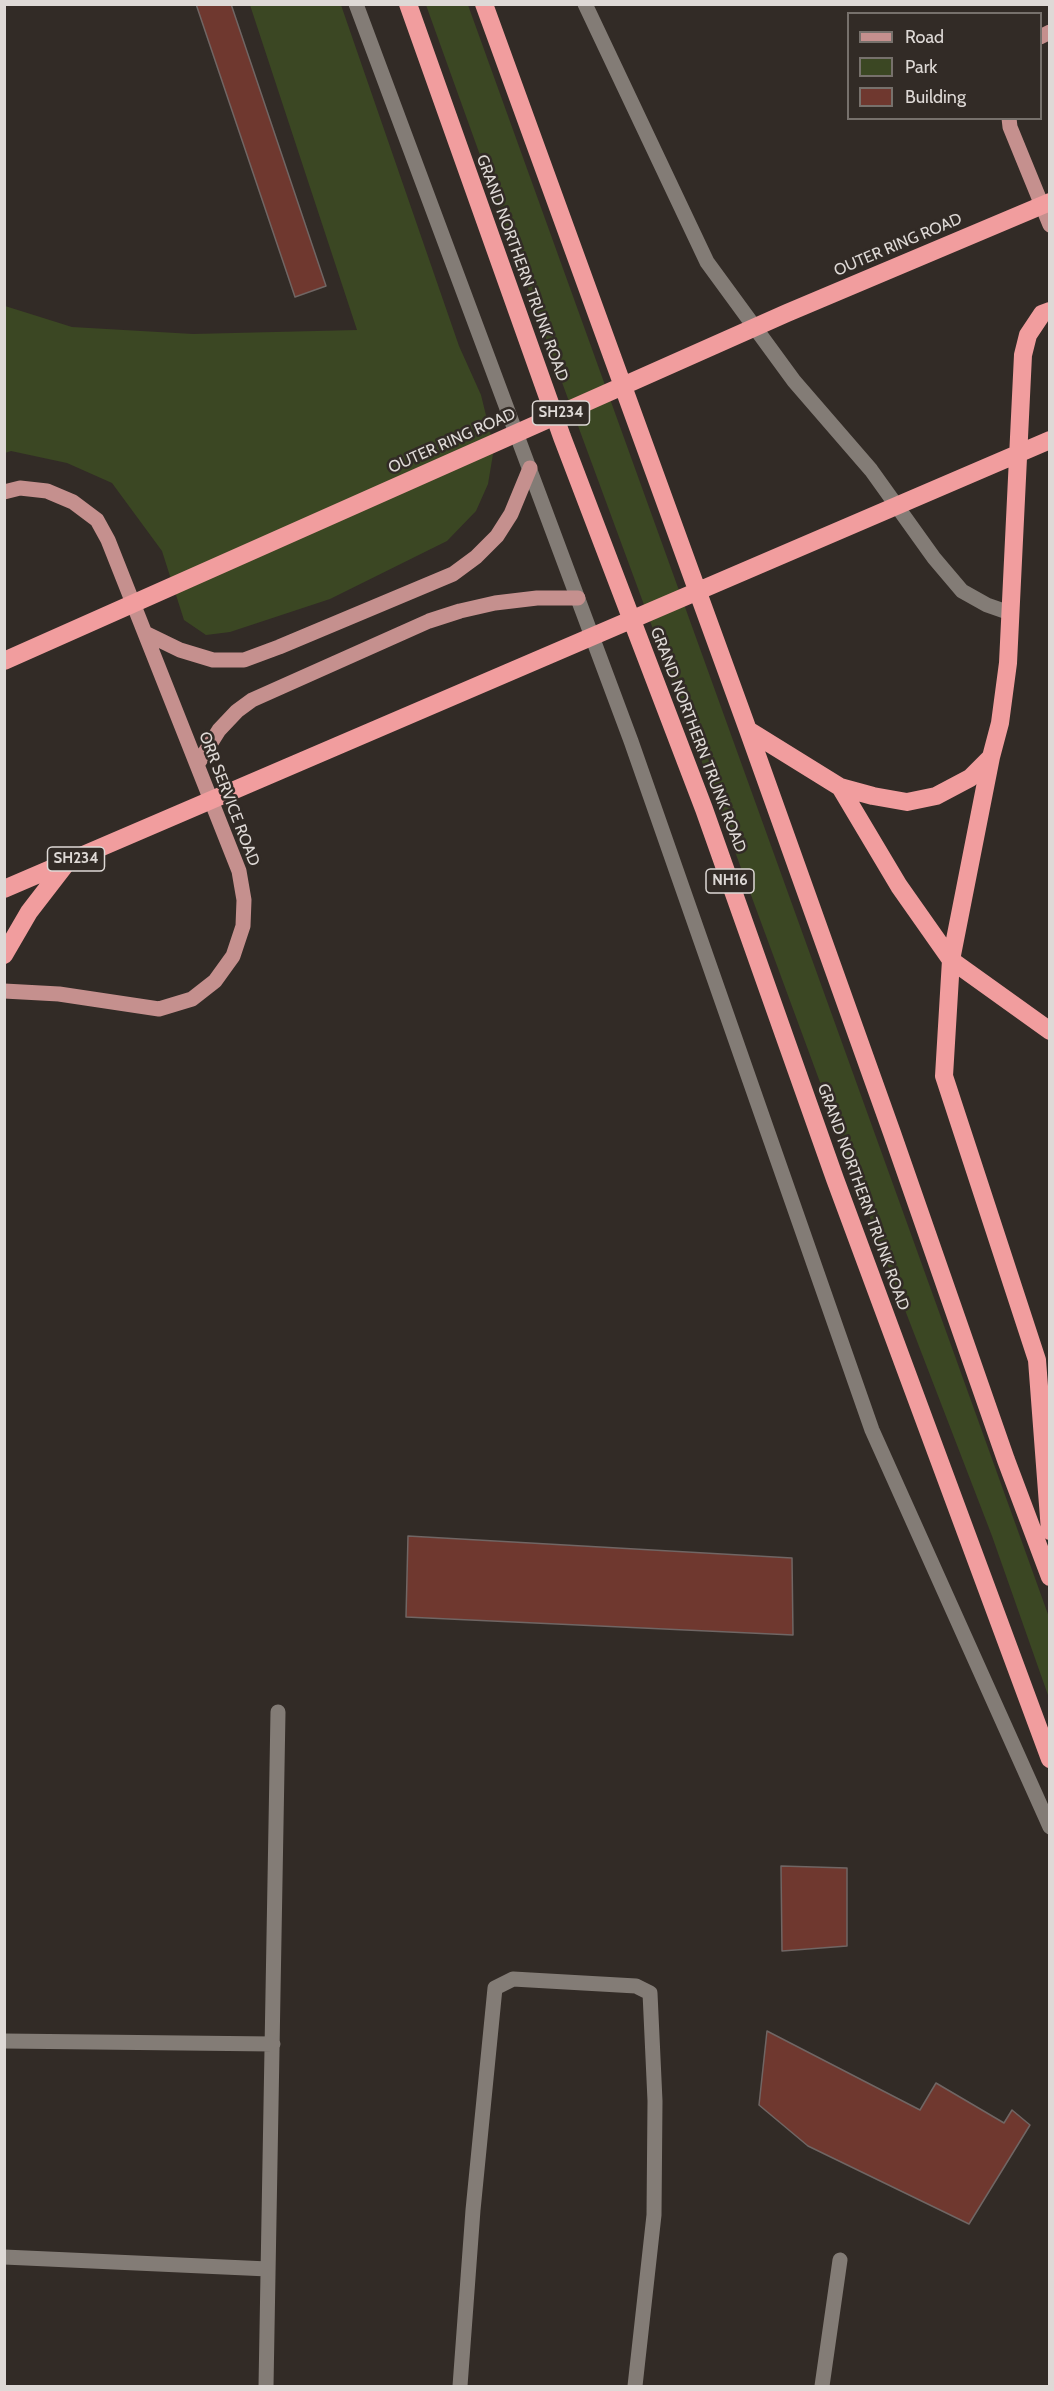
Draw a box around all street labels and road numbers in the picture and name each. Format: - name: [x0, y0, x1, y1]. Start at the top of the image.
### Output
- street label: GRAND NORTHERN TRUNK ROAD: [472, 152, 572, 384]
- street label: OUTER RING ROAD: [831, 209, 965, 281]
- road number: SH234: [532, 401, 590, 425]
- street label: OUTER RING ROAD: [385, 404, 519, 478]
- street label: GRAND NORTHERN TRUNK ROAD: [646, 625, 750, 855]
- street label: ORR SERVICE ROAD: [195, 729, 263, 869]
- road number: SH234: [48, 847, 104, 871]
- road number: NH16: [706, 869, 754, 893]
- street label: GRAND NORTHERN TRUNK ROAD: [813, 1081, 913, 1313]

